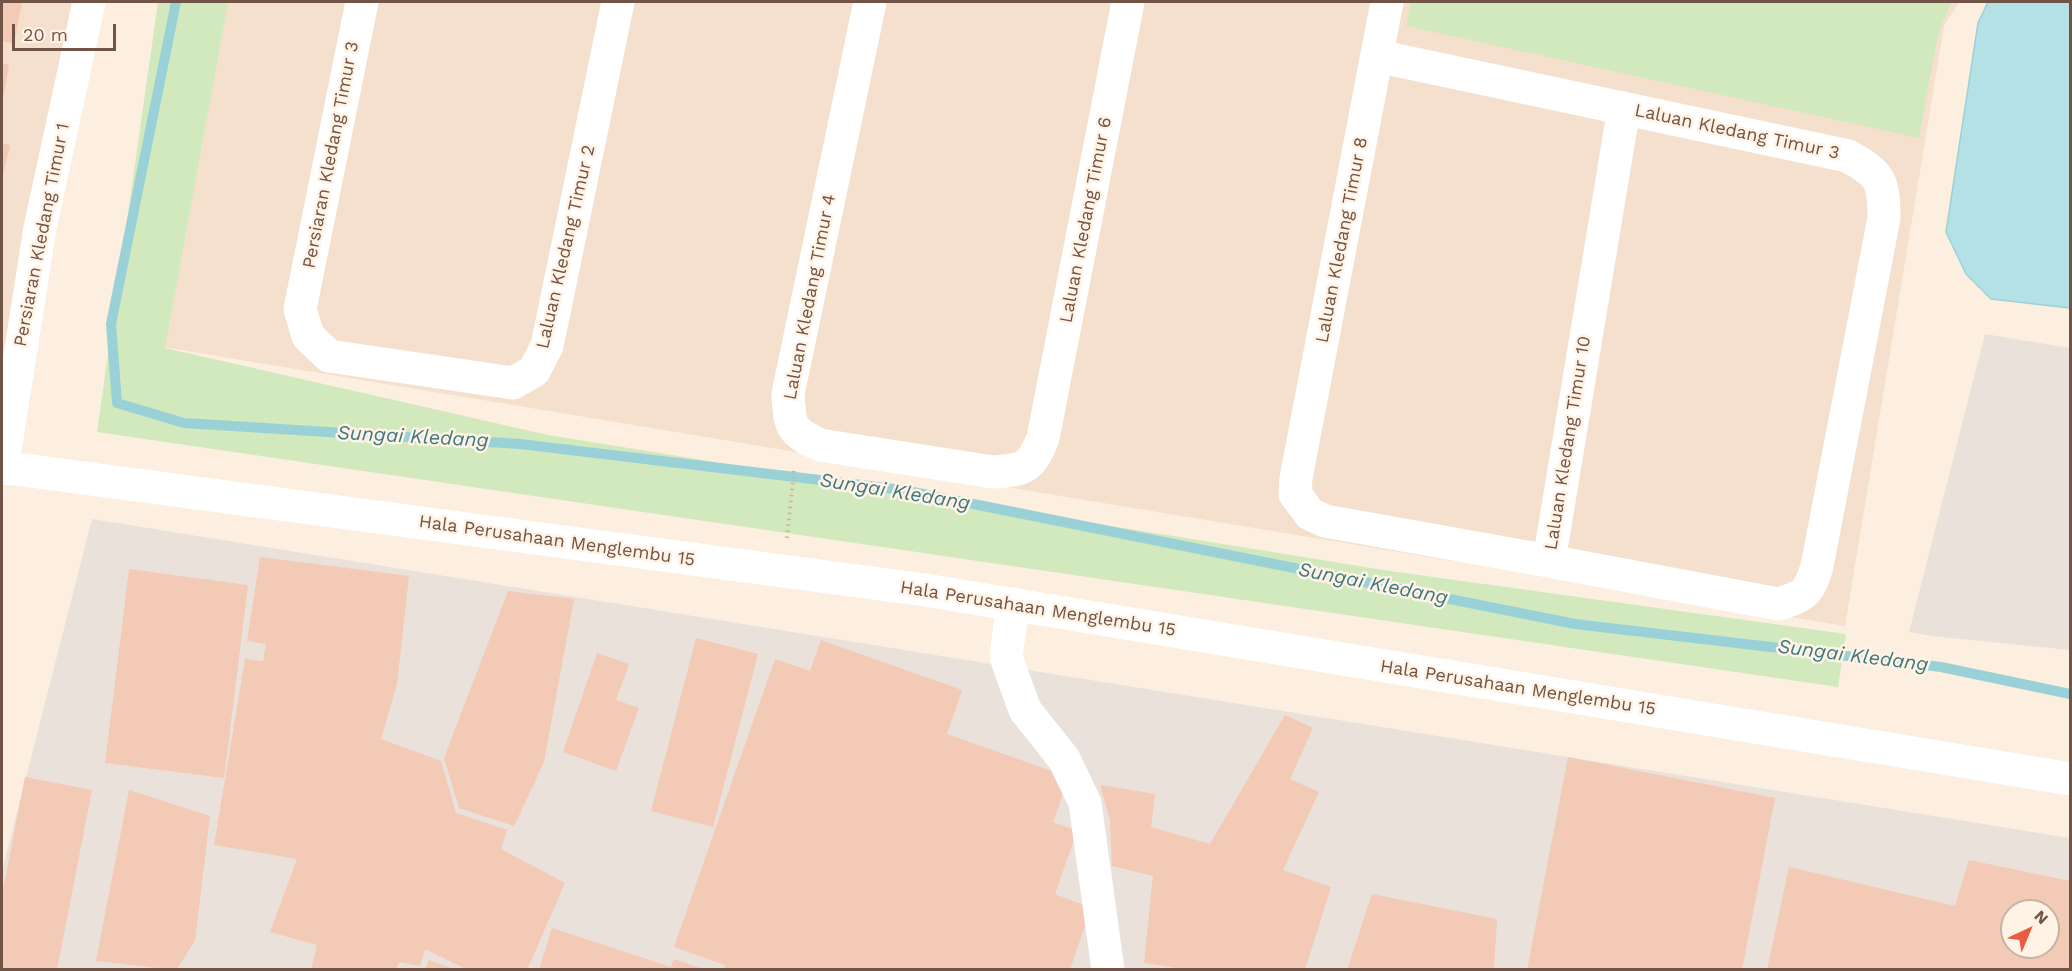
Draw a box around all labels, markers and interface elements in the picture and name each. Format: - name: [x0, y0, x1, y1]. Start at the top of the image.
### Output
- scale bar: [15, 12, 118, 50]
- text: 20 m: [23, 24, 68, 45]
- street label: Persiaran Kledang Timur 3: [298, 40, 364, 270]
- street label: Laluan Kledang Timur 3: [1633, 100, 1841, 164]
- street label: Laluan Kledang Timur 6: [1055, 115, 1117, 325]
- street label: Persiaran Kledang Timur 1: [10, 121, 74, 349]
- street label: Laluan Kledang Timur 8: [1311, 135, 1373, 345]
- street label: Laluan Kledang Timur 2: [532, 143, 600, 351]
- street label: Laluan Kledang Timur 4: [779, 192, 841, 402]
- street label: Laluan Kledang Timur 10: [1540, 334, 1596, 552]
- water label: Sungai Kledang: [337, 421, 489, 453]
- water label: Sungai Kledang: [818, 468, 972, 516]
- street label: Hala Perusahaan Menglembu 15: [418, 511, 696, 571]
- water label: Sungai Kledang: [1296, 558, 1450, 610]
- street label: Hala Perusahaan Menglembu 15: [899, 577, 1177, 641]
- water label: Sungai Kledang: [1776, 635, 1930, 677]
- street label: Hala Perusahaan Menglembu 15: [1379, 656, 1657, 720]
- north arrow: [2000, 899, 2060, 959]
- text: N: [2031, 906, 2052, 928]

